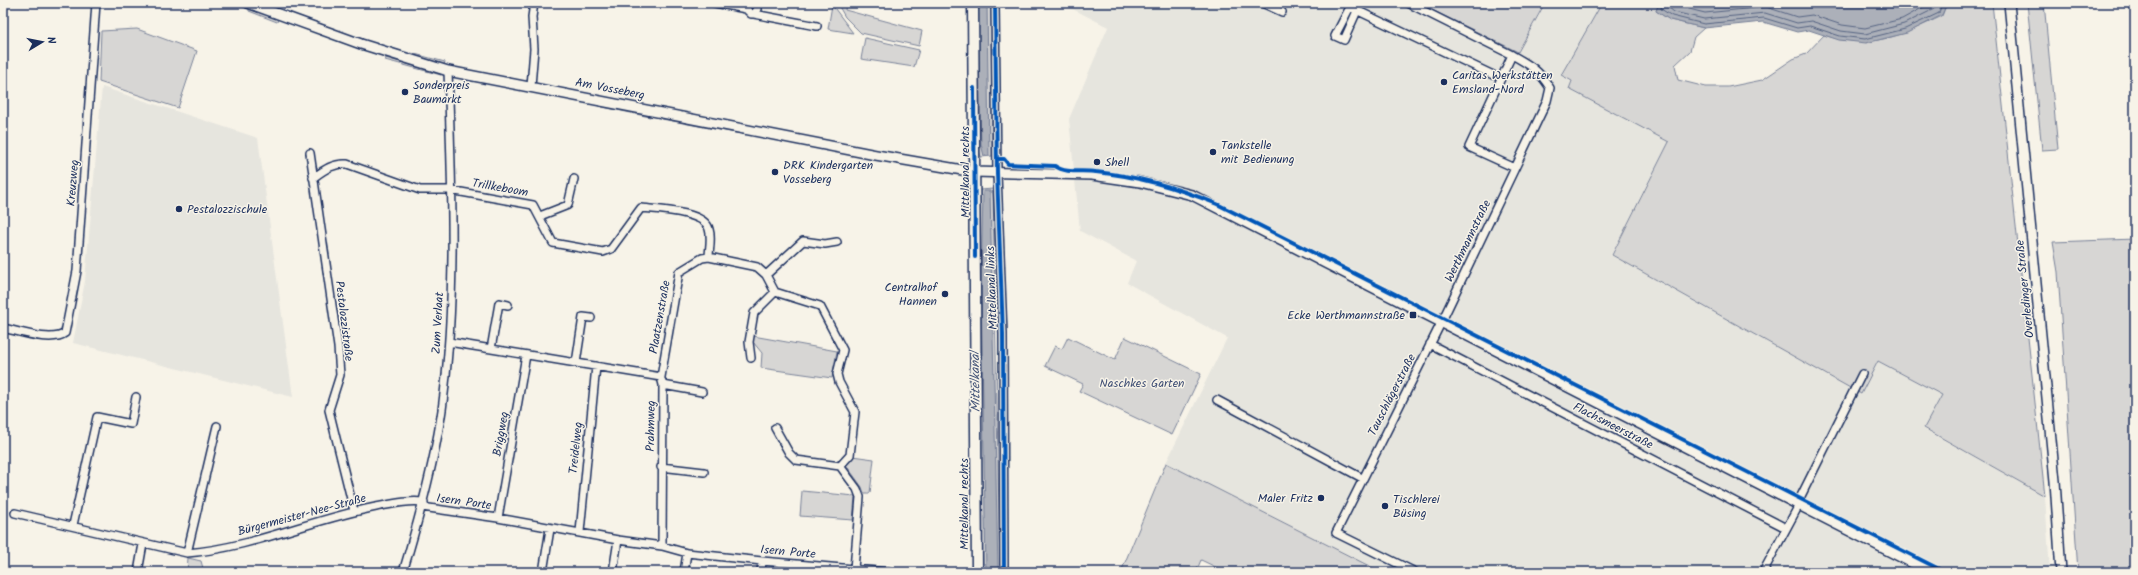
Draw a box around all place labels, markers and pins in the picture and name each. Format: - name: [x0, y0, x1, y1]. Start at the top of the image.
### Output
- place label: Caritas Werkstätten Emsland-Nord: [1452, 66, 1553, 99]
- place label: Sonderpreis Baumarkt: [413, 76, 470, 109]
- marker: Caritas Werkstätten Emsland-Nord: [1439, 77, 1449, 87]
- marker: Sonderpreis Baumarkt: [400, 87, 410, 97]
- place label: Tankstelle mit Bedienung: [1221, 136, 1295, 169]
- marker: Tankstelle mit Bedienung: [1208, 147, 1218, 157]
- place label: Shell: [1105, 153, 1129, 172]
- place label: DRK Kindergarten Vosseberg: [783, 156, 873, 189]
- marker: Shell: [1092, 157, 1102, 167]
- marker: DRK Kindergarten Vosseberg: [770, 167, 780, 177]
- place label: Pestalozzischule: [187, 200, 268, 219]
- marker: Pestalozzischule: [174, 204, 184, 214]
- place label: Centralhof Hannen: [884, 278, 938, 311]
- marker: Centralhof Hannen: [940, 289, 950, 299]
- place label: Ecke Werthmannstraße: [1287, 306, 1406, 325]
- marker: Ecke Werthmannstraße: [1408, 310, 1418, 320]
- place label: Maler Fritz: [1258, 489, 1313, 508]
- place label: Tischlerei Büsing: [1393, 490, 1441, 523]
- marker: Maler Fritz: [1316, 493, 1326, 503]
- marker: Tischlerei Büsing: [1380, 501, 1390, 511]

